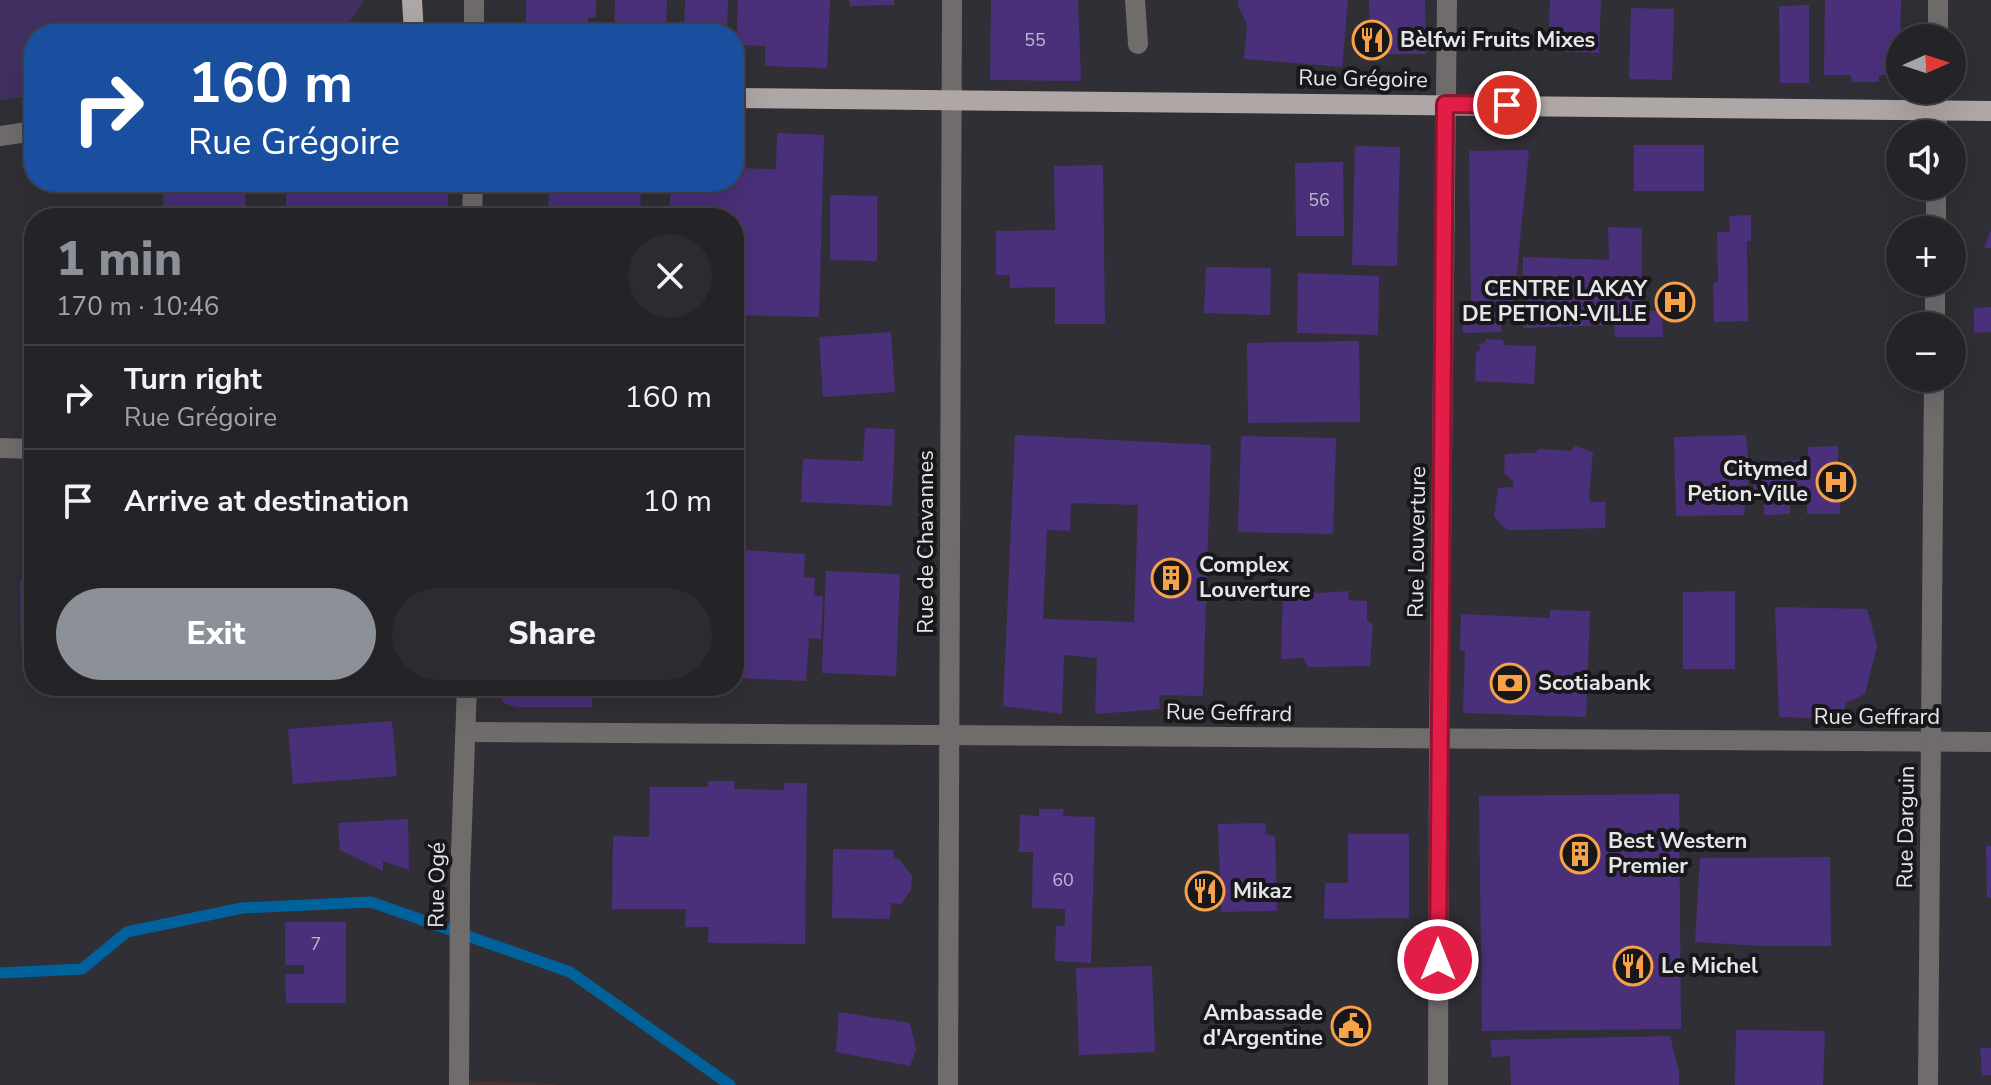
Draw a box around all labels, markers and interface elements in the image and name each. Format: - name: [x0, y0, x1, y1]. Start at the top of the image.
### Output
- restaurant icon: Bèlfwi Fruits Mixes: [1351, 19, 1393, 61]
- north arrow: [1886, 24, 1966, 104]
- map controls: [1886, 24, 1966, 392]
- place label: Bèlfwi Fruits Mixes: [1400, 25, 1595, 55]
- house number: 55: [1024, 28, 1046, 52]
- text: 160 m: [188, 45, 353, 122]
- icon: right: [56, 56, 160, 160]
- street label: Rue Grégoire: [1298, 63, 1428, 95]
- pin: [1473, 71, 1541, 139]
- icon: arrive: [1485, 83, 1529, 127]
- text: Rue Grégoire: [188, 118, 400, 167]
- button: sound: [1886, 120, 1966, 200]
- house number: 56: [1308, 188, 1330, 212]
- button: +: [1886, 216, 1966, 296]
- text: 1 min: [56, 226, 182, 292]
- button: close: [628, 234, 712, 318]
- place label: CENTRE LAKAY DE PETION-VILLE: [1462, 274, 1648, 329]
- hospital icon: CENTRE LAKAY DE PETION-VILLE: [1654, 281, 1696, 323]
- text: 170 m · 10:46: [56, 289, 219, 324]
- button: −: [1886, 312, 1966, 392]
- text: Turn right: [124, 359, 262, 400]
- icon: right: [56, 375, 100, 419]
- text: 160 m: [625, 377, 712, 418]
- text: Rue Grégoire: [124, 400, 277, 435]
- street label: Rue de Chavannes: [911, 450, 941, 634]
- place label: Citymed Petion-Ville: [1687, 454, 1808, 509]
- hospital icon: Citymed Petion-Ville: [1815, 461, 1857, 503]
- street label: Rue Louverture: [1401, 466, 1433, 618]
- icon: arrive: [56, 479, 100, 523]
- text: Arrive at destination: [124, 481, 409, 522]
- text: 10 m: [643, 481, 712, 522]
- place label: Complex Louverture: [1199, 550, 1311, 605]
- building icon: Complex Louverture: [1150, 557, 1192, 599]
- button: Exit: [56, 588, 376, 680]
- button: Share: [392, 588, 712, 680]
- bank icon: Scotiabank: [1489, 662, 1531, 704]
- place label: Scotiabank: [1538, 668, 1652, 698]
- street label: Rue Geffrard: [1166, 697, 1292, 729]
- street label: Rue Geffrard: [1814, 702, 1940, 732]
- street label: Rue Darguin: [1890, 765, 1922, 889]
- place label: Best Western Premier: [1608, 826, 1747, 881]
- building icon: Best Western Premier: [1559, 833, 1601, 875]
- street label: Rue Ogé: [421, 842, 453, 928]
- house number: 60: [1052, 868, 1074, 892]
- restaurant icon: Mikaz: [1184, 870, 1226, 912]
- place label: Mikaz: [1233, 876, 1292, 906]
- position arrow: [1396, 918, 1480, 1002]
- house number: 7: [311, 932, 321, 956]
- restaurant icon: Le Michel: [1612, 945, 1654, 987]
- place label: Le Michel: [1661, 951, 1758, 981]
- place label: Ambassade d'Argentine: [1203, 998, 1323, 1053]
- public building icon: Ambassade d'Argentine: [1330, 1005, 1372, 1047]

